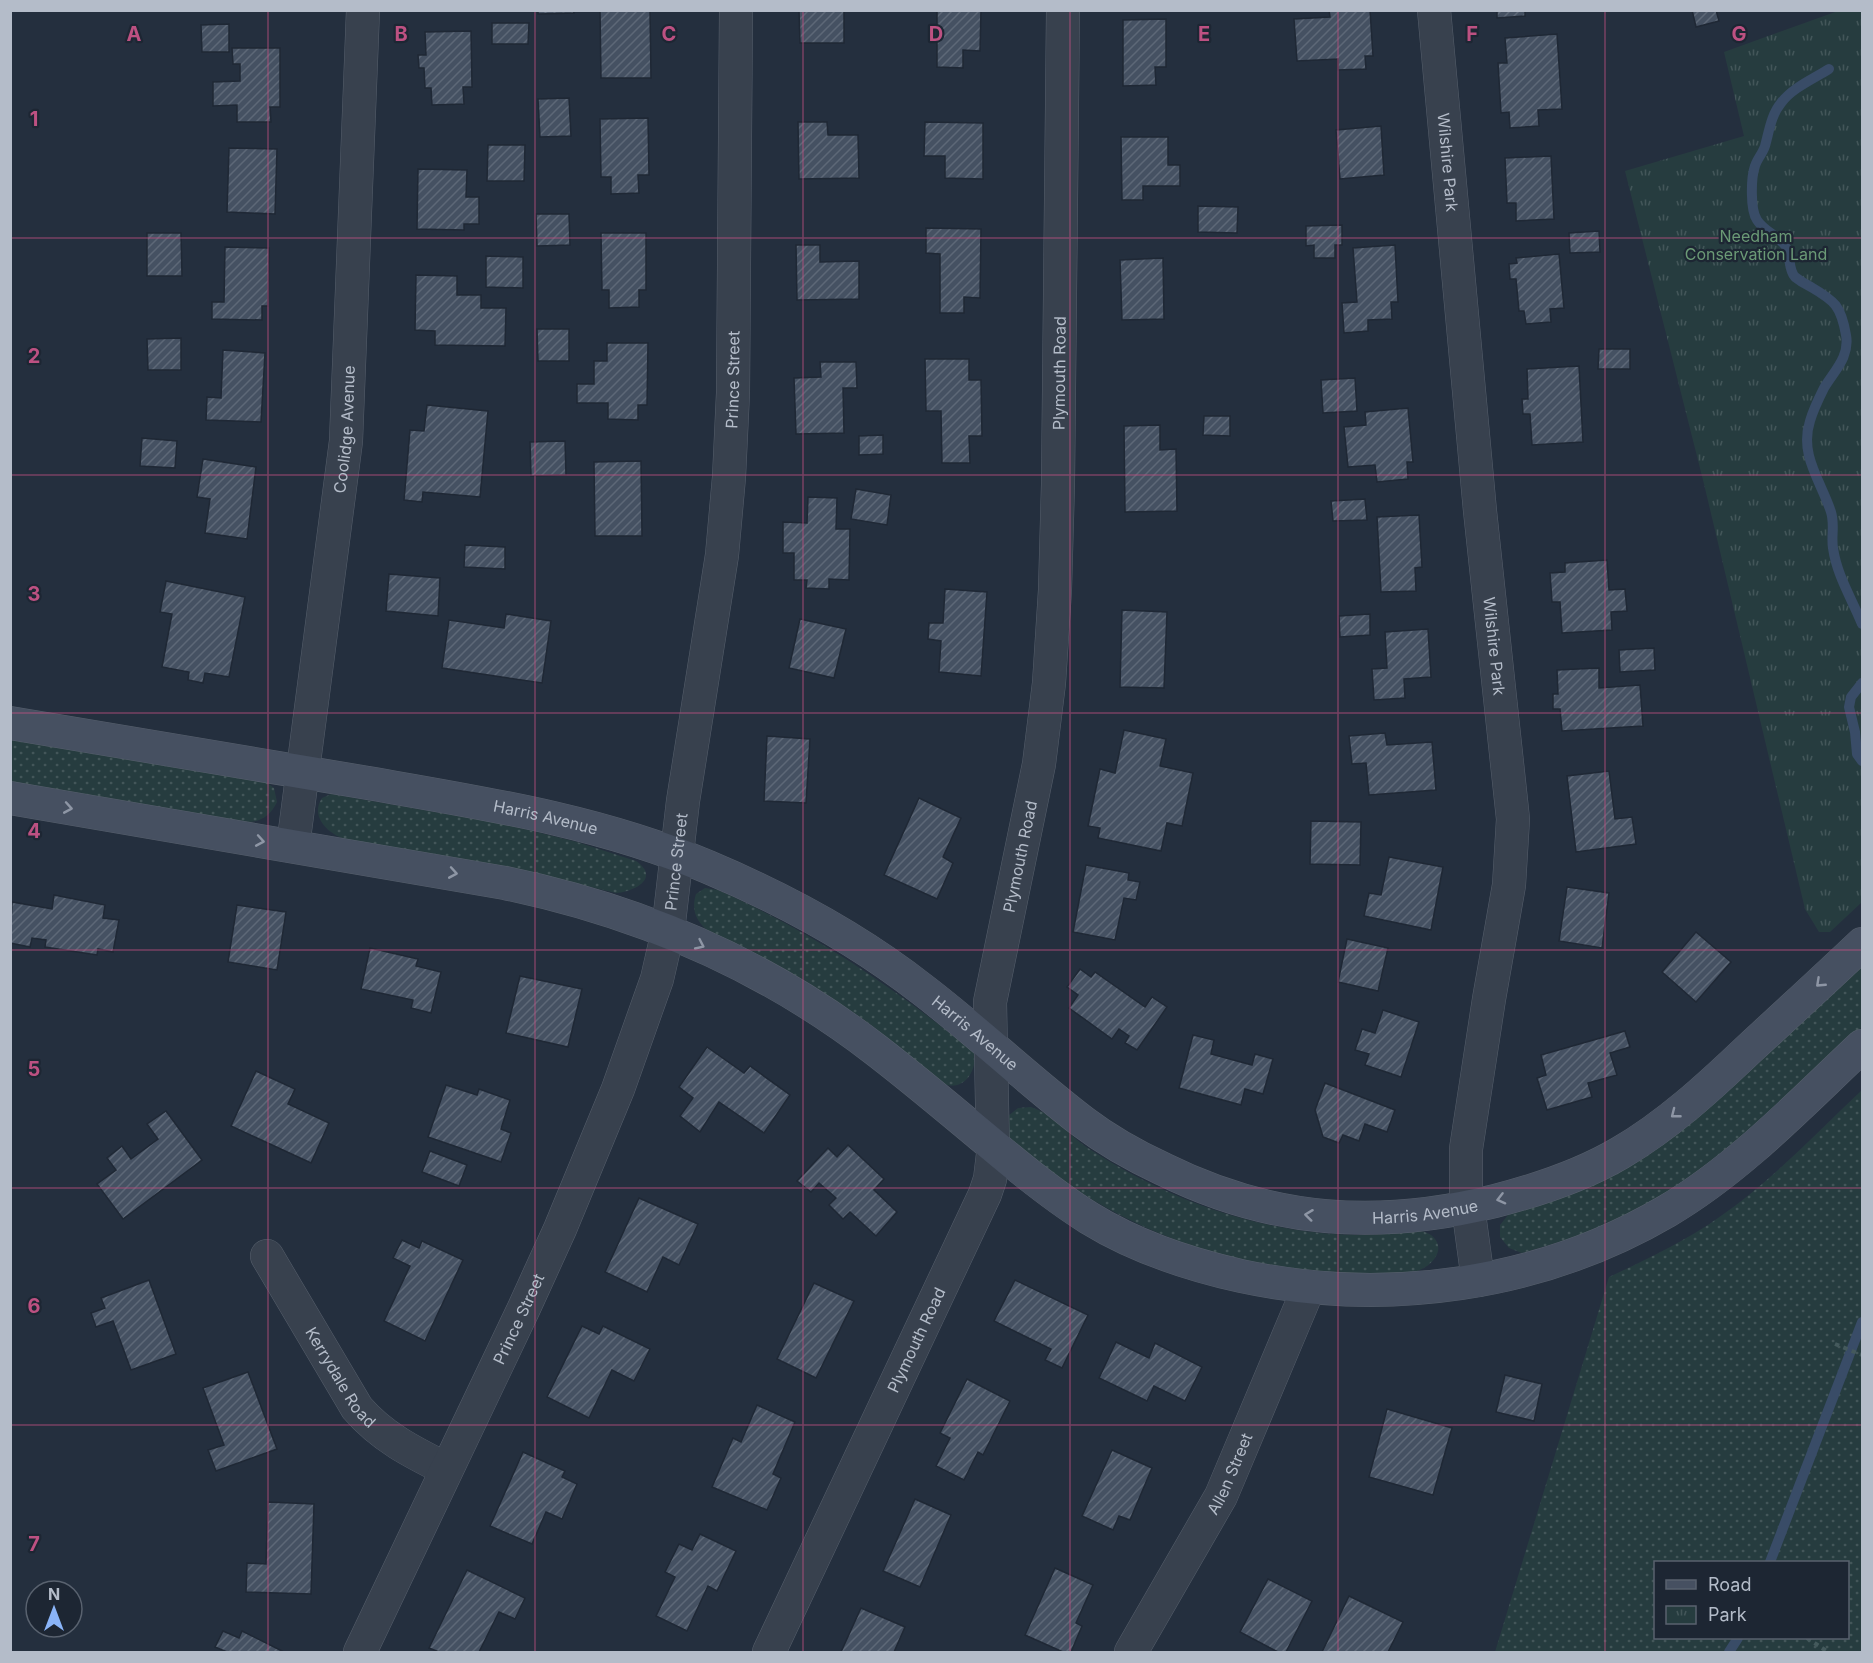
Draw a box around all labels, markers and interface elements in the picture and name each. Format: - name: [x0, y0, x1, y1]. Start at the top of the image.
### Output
- text: A: [127, 22, 142, 46]
- text: B: [394, 22, 408, 46]
- text: C: [662, 22, 676, 46]
- text: D: [929, 22, 943, 46]
- text: E: [1198, 22, 1210, 46]
- text: F: [1466, 22, 1478, 46]
- text: G: [1731, 22, 1747, 46]
- text: 1: [30, 107, 38, 131]
- street label: Wilshire Park: [1433, 112, 1463, 213]
- park label: Needham Conservation Land: [1685, 226, 1827, 264]
- street label: Plymouth Road: [1049, 316, 1070, 430]
- street label: Prince Street: [721, 331, 743, 429]
- text: 2: [28, 344, 40, 368]
- street label: Coolidge Avenue: [329, 365, 359, 494]
- text: 3: [28, 582, 40, 606]
- street label: Wilshire Park: [1479, 596, 1510, 697]
- street label: Harris Avenue: [492, 796, 600, 839]
- street label: Plymouth Road: [999, 799, 1041, 914]
- one-way arrow: [63, 801, 73, 814]
- street label: Prince Street: [660, 812, 692, 912]
- text: 4: [27, 819, 41, 843]
- one-way arrow: [256, 834, 265, 846]
- one-way arrow: [447, 866, 457, 879]
- one-way arrow: [693, 937, 704, 949]
- one-way arrow: [1816, 976, 1827, 987]
- street label: Harris Avenue: [928, 991, 1022, 1075]
- text: 5: [28, 1057, 40, 1081]
- one-way arrow: [1671, 1107, 1682, 1118]
- one-way arrow: [1497, 1192, 1507, 1204]
- street label: Harris Avenue: [1372, 1195, 1480, 1228]
- one-way arrow: [1304, 1209, 1313, 1222]
- street label: Prince Street: [489, 1270, 548, 1367]
- street label: Plymouth Road: [883, 1284, 950, 1396]
- text: 6: [28, 1294, 41, 1318]
- street label: Kerrydale Road: [301, 1323, 380, 1432]
- street label: Allen Street: [1202, 1430, 1256, 1518]
- text: 7: [28, 1532, 40, 1556]
- legend: [1654, 1561, 1849, 1639]
- text: Road: [1708, 1574, 1751, 1595]
- north arrow: [24, 1579, 84, 1639]
- text: N: [48, 1584, 60, 1604]
- text: Park: [1708, 1604, 1747, 1625]

